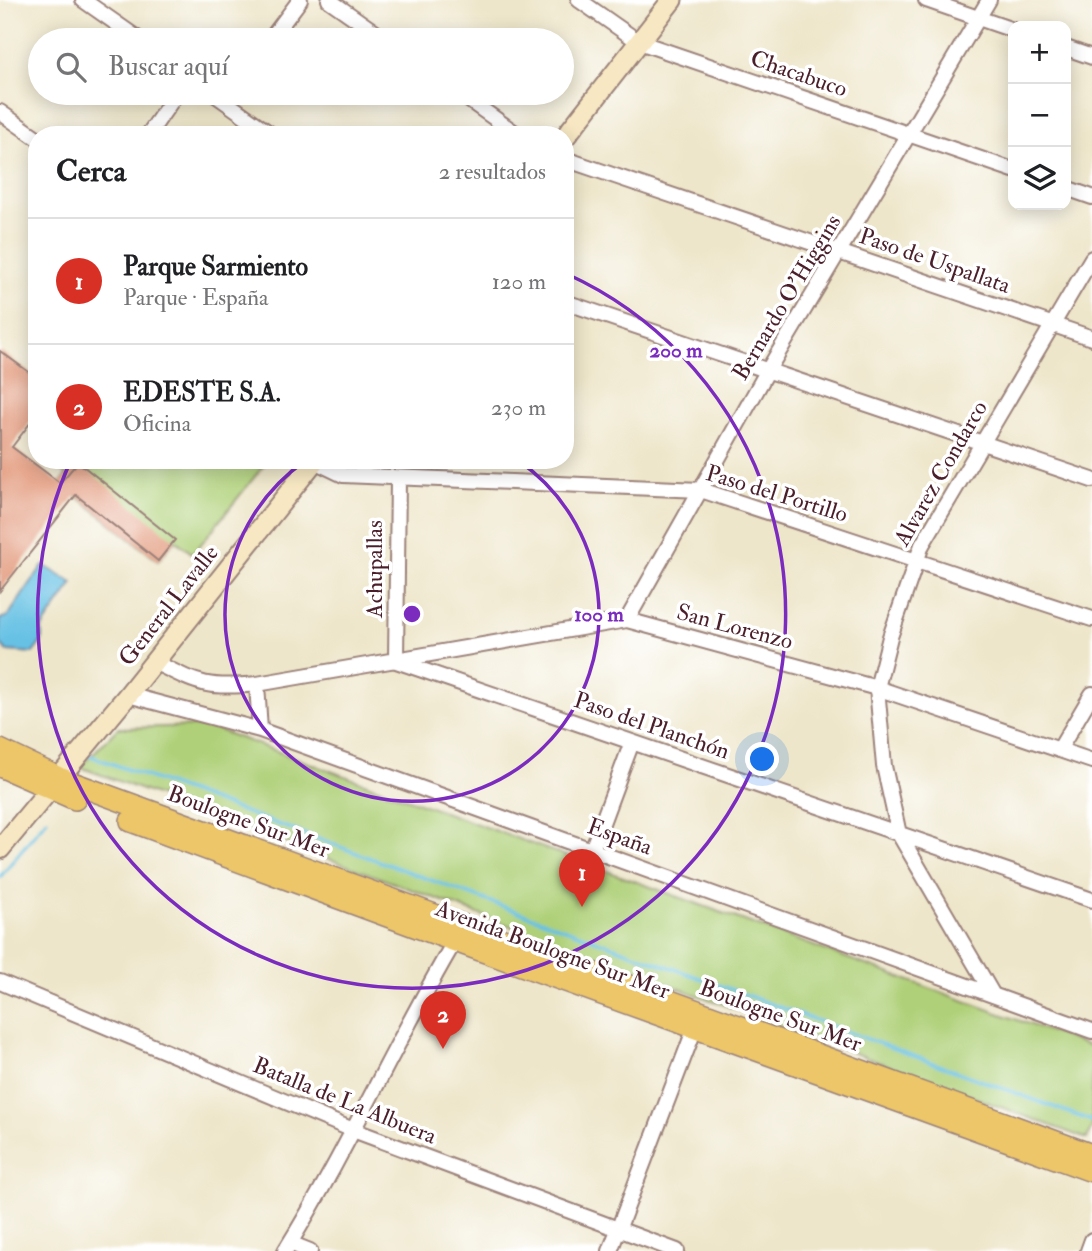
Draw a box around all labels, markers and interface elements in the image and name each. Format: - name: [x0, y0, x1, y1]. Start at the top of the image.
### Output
- map controls: [1008, 21, 1071, 210]
- button: +: [1008, 21, 1071, 84]
- search box: [28, 28, 574, 105]
- street label: Chacabuco: [747, 43, 851, 104]
- icon: search: [52, 48, 90, 86]
- text: Buscar aquí: [108, 51, 228, 83]
- button: −: [1008, 84, 1071, 147]
- button: layers: [1008, 147, 1071, 210]
- text: Cerca: [56, 153, 126, 190]
- text: 2 resultados: [439, 157, 546, 186]
- street label: Bernardo O'Higgins: [726, 209, 847, 385]
- street label: Paso de Uspallata: [855, 221, 1015, 301]
- text: Parque Sarmiento: [123, 251, 308, 283]
- text: 1: [75, 267, 83, 296]
- text: 120 m: [492, 267, 546, 296]
- text: Parque · España: [123, 283, 269, 312]
- text: 200 m: [650, 337, 703, 364]
- text: EDESTE S.A.: [123, 377, 281, 409]
- text: 2: [73, 393, 85, 422]
- text: 230 m: [491, 393, 546, 422]
- street label: Alvarez Condarco: [887, 395, 994, 552]
- text: Oficina: [123, 409, 191, 438]
- street label: Paso del Portillo: [703, 458, 851, 529]
- street label: Achupallas: [360, 520, 390, 619]
- street label: General Lavalle: [112, 539, 225, 672]
- street label: San Lorenzo: [674, 597, 796, 656]
- text: 100 m: [574, 601, 625, 628]
- centre of rings: [400, 602, 424, 626]
- street label: Paso del Planchón: [570, 685, 734, 766]
- your location: [745, 742, 779, 776]
- street label: Boulogne Sur Mer: [164, 779, 334, 864]
- street label: España: [583, 811, 657, 863]
- pin: 1: [559, 849, 605, 907]
- street label: Avenida Boulogne Sur Mer: [431, 893, 674, 1006]
- street label: Boulogne Sur Mer: [696, 973, 866, 1058]
- pin: 2: [420, 991, 466, 1049]
- street label: Batalla de La Albuera: [249, 1050, 441, 1151]

